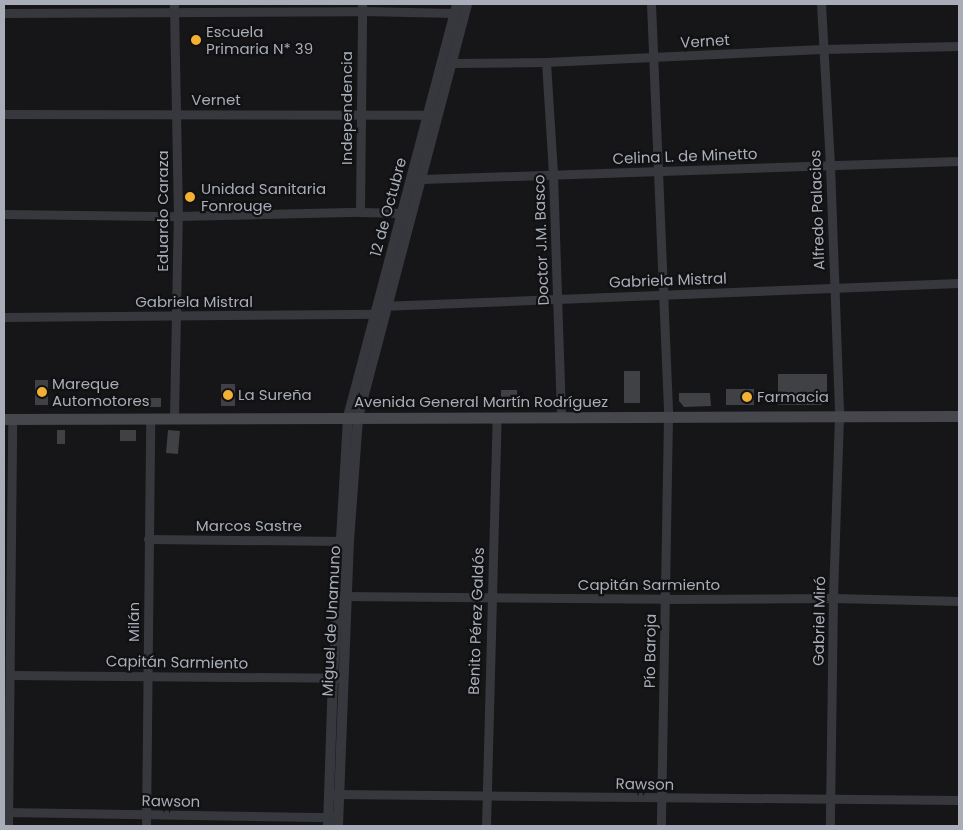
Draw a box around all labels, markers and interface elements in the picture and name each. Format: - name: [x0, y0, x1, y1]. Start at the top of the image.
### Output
- place label: Escuela Primaria N* 39: [206, 22, 313, 57]
- street label: Vernet: [680, 31, 730, 51]
- marker: Escuela Primaria N* 39: [190, 34, 202, 46]
- street label: Independencia: [338, 51, 356, 165]
- street label: Vernet: [191, 91, 241, 109]
- street label: Celina L. de Minetto: [612, 144, 758, 168]
- street label: Eduardo Caraza: [154, 150, 172, 272]
- street label: Alfredo Palacios: [806, 150, 828, 270]
- street label: 12 de Octubre: [366, 155, 410, 259]
- street label: Doctor J.M. Basco: [530, 174, 552, 306]
- place label: Unidad Sanitaria Fonrouge: [201, 179, 326, 214]
- marker: Unidad Sanitaria Fonrouge: [183, 190, 197, 204]
- street label: Gabriela Mistral: [609, 269, 727, 291]
- street label: Gabriela Mistral: [135, 293, 253, 311]
- place label: Mareque Automotores: [52, 374, 150, 409]
- marker: Mareque Automotores: [36, 386, 48, 398]
- place label: La Sureña: [238, 386, 312, 404]
- place label: Farmacia: [757, 388, 829, 406]
- marker: La Sureña: [222, 389, 234, 401]
- marker: Farmacia: [741, 391, 753, 403]
- street label: Avenida General Martín Rodríguez: [354, 393, 608, 411]
- street label: Marcos Sastre: [196, 517, 302, 535]
- street label: Miguel de Unamuno: [318, 545, 344, 697]
- street label: Benito Pérez Galdós: [464, 547, 488, 695]
- street label: Capitán Sarmiento: [578, 576, 720, 594]
- street label: Gabriel Miró: [809, 576, 829, 666]
- street label: Milán: [125, 602, 143, 642]
- street label: Pío Baroja: [640, 614, 660, 688]
- street label: Capitán Sarmiento: [106, 652, 248, 672]
- street label: Rawson: [616, 774, 674, 794]
- street label: Rawson: [142, 791, 200, 811]

